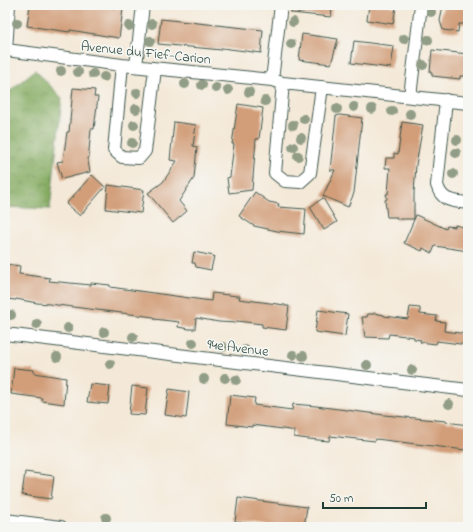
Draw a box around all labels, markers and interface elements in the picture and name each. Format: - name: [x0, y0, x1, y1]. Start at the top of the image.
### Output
- street label: Avenue du Fief-Carion: [80, 36, 212, 71]
- street label: 94e Avenue: [206, 334, 270, 363]
- scale bar: [323, 484, 426, 510]
- text: 50 m: [329, 490, 353, 508]

